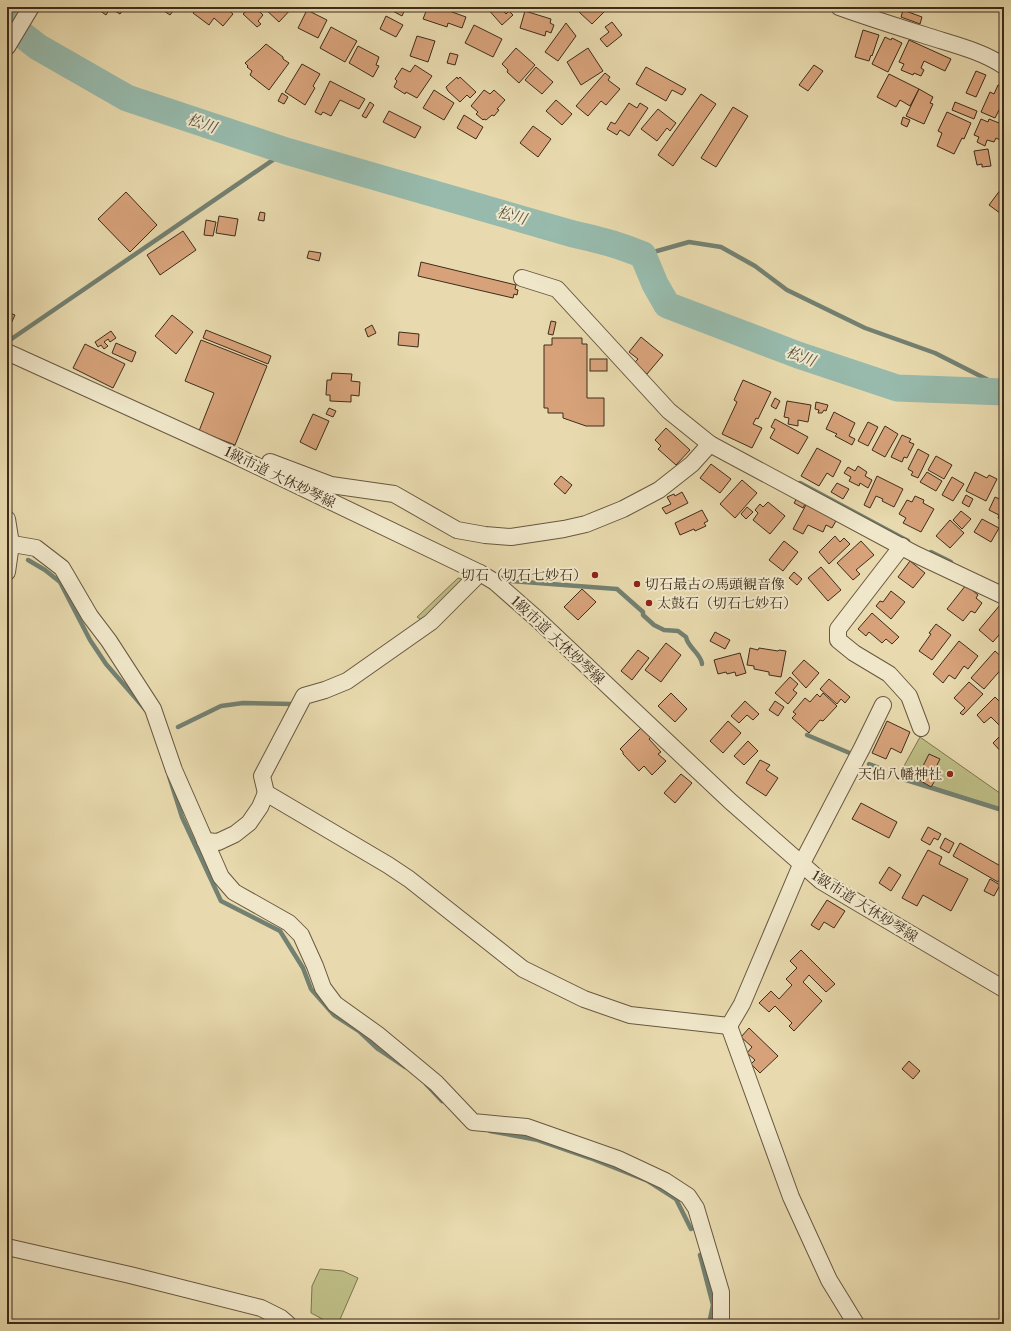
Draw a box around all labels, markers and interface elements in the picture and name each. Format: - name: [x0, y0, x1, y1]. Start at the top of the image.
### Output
- water label: 松川: [185, 109, 221, 138]
- water label: 松川: [495, 202, 531, 229]
- water label: 松川: [784, 342, 820, 371]
- street label: 1級市道 大休妙琴線: [221, 442, 339, 512]
- place label: 切石（切石七妙石）: [461, 566, 587, 584]
- marker: 切石（切石七妙石）: [590, 570, 600, 580]
- place label: 切石最古の馬頭観音像: [645, 575, 785, 593]
- marker: 切石最古の馬頭観音像: [632, 579, 642, 589]
- street label: 1級市道 大休妙琴線: [507, 592, 609, 688]
- place label: 太鼓石（切石七妙石）: [657, 594, 797, 612]
- marker: 太鼓石（切石七妙石）: [644, 598, 654, 608]
- place label: 天伯八幡神社: [858, 765, 942, 783]
- marker: 天伯八幡神社: [945, 769, 955, 779]
- street label: 1級市道 大休妙琴線: [809, 866, 921, 946]

